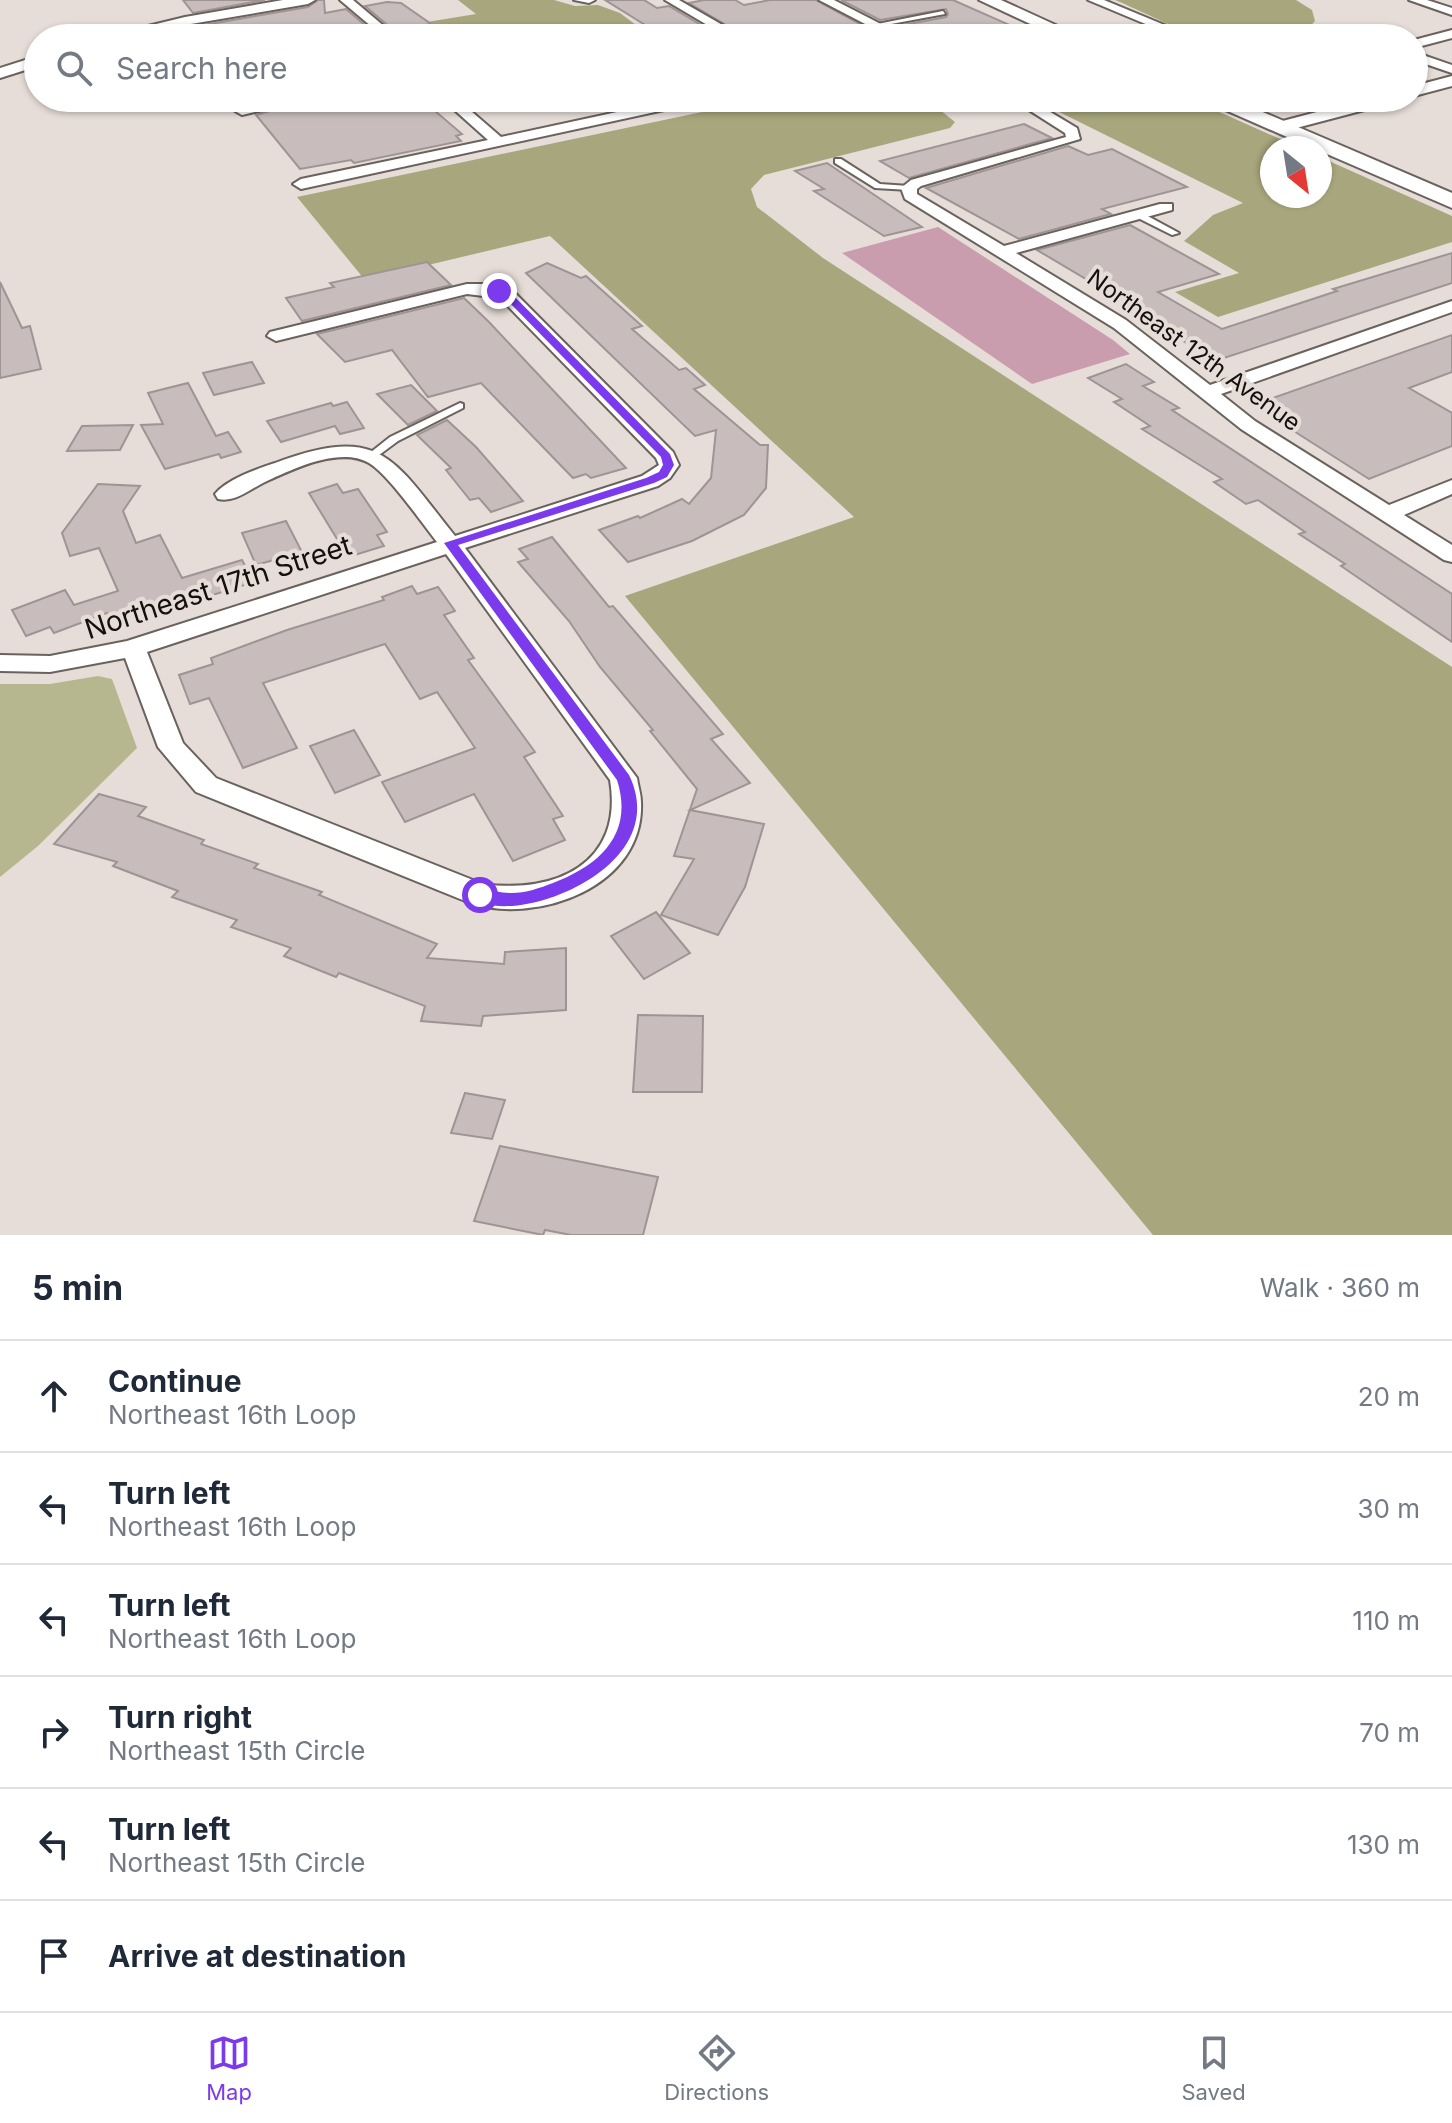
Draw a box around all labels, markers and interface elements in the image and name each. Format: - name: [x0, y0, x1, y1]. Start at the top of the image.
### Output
- search box: [24, 24, 1428, 112]
- icon: search: [52, 46, 96, 90]
- text: Search here: [116, 50, 288, 86]
- north arrow: [1260, 136, 1332, 208]
- street label: Northeast 12th Avenue: [1082, 263, 1306, 437]
- route end: [481, 273, 517, 309]
- street label: Northeast 17th Street: [80, 528, 356, 646]
- route start: [462, 877, 498, 913]
- text: 5 min: [32, 1267, 123, 1308]
- text: Walk · 360 m: [1260, 1272, 1420, 1303]
- text: Continue: [108, 1363, 242, 1399]
- icon: ahead: [32, 1374, 76, 1418]
- text: 20 m: [1358, 1381, 1420, 1412]
- text: Northeast 16th Loop: [108, 1399, 357, 1430]
- text: Turn left: [108, 1475, 230, 1511]
- icon: left: [32, 1486, 76, 1530]
- text: 30 m: [1357, 1493, 1420, 1524]
- text: Northeast 16th Loop: [108, 1511, 357, 1542]
- text: Turn left: [108, 1587, 230, 1623]
- icon: left: [32, 1598, 76, 1642]
- text: 110 m: [1352, 1605, 1420, 1636]
- text: Northeast 16th Loop: [108, 1623, 357, 1654]
- text: Turn right: [108, 1699, 252, 1735]
- icon: right: [32, 1710, 76, 1754]
- text: 70 m: [1359, 1717, 1420, 1748]
- text: Northeast 15th Circle: [108, 1735, 365, 1766]
- text: Turn left: [108, 1811, 230, 1847]
- icon: left: [32, 1822, 76, 1866]
- text: 130 m: [1347, 1829, 1420, 1860]
- text: Northeast 15th Circle: [108, 1847, 365, 1878]
- icon: arrive: [32, 1934, 76, 1978]
- text: Arrive at destination: [108, 1938, 406, 1974]
- tab: Map: [206, 2031, 252, 2105]
- tab: Directions: [664, 2031, 769, 2105]
- tab: Saved: [1181, 2031, 1246, 2105]

